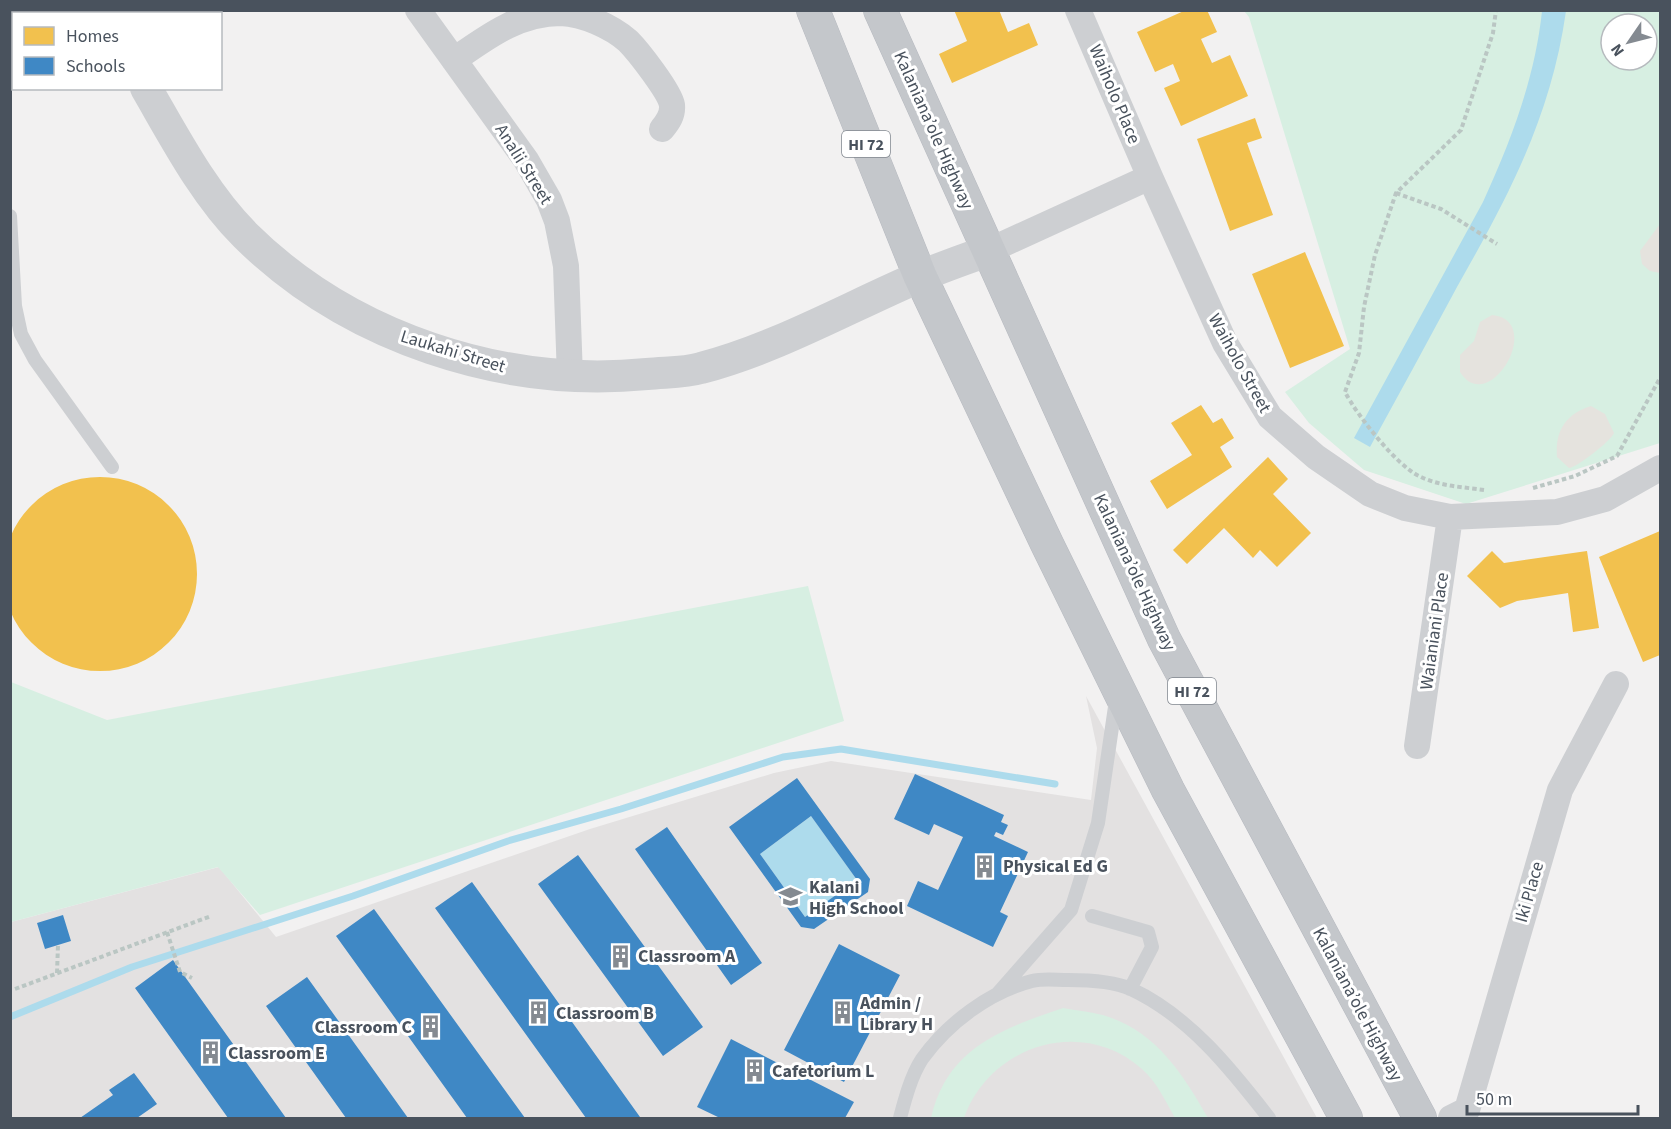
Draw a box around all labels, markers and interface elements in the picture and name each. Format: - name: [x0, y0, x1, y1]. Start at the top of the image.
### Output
- legend: [12, 12, 222, 90]
- north arrow: [1599, 12, 1659, 72]
- text: Homes: [66, 24, 119, 49]
- text: N: [1605, 39, 1630, 61]
- street label: Waiholo Place: [1082, 41, 1147, 148]
- street label: Kalaniana’ole Highway: [887, 47, 980, 214]
- text: Schools: [66, 54, 125, 79]
- street label: Analii Street: [489, 119, 558, 209]
- road number: HI 72: [842, 131, 890, 157]
- street label: Waiholo Street: [1202, 309, 1277, 417]
- street label: Laukahi Street: [397, 324, 508, 379]
- street label: Kalaniana’ole Highway: [1087, 490, 1182, 655]
- street label: Waianiani Place: [1414, 571, 1455, 691]
- road number: HI 72: [1168, 678, 1216, 704]
- building icon: Physical Ed G: [972, 853, 998, 879]
- place label: Physical Ed G: [1003, 854, 1108, 879]
- street label: Iki Place: [1509, 859, 1550, 926]
- place label: Kalani High School: [809, 875, 903, 921]
- school or university icon: Kalani High School: [778, 884, 804, 910]
- street label: Kalaniana’ole Highway: [1306, 923, 1409, 1086]
- building icon: Classroom A: [607, 943, 633, 969]
- place label: Classroom A: [638, 944, 736, 969]
- place label: Admin / Library H: [859, 991, 933, 1037]
- building icon: Classroom B: [525, 1000, 551, 1026]
- building icon: Admin / Library H: [829, 1000, 855, 1026]
- place label: Classroom B: [556, 1001, 654, 1026]
- building icon: Classroom C: [417, 1014, 443, 1040]
- place label: Classroom C: [314, 1015, 413, 1040]
- building icon: Classroom E: [197, 1040, 223, 1066]
- place label: Classroom E: [228, 1041, 325, 1066]
- building icon: Cafetorium L: [741, 1058, 767, 1084]
- place label: Cafetorium L: [772, 1059, 874, 1084]
- scale bar: [1467, 1078, 1638, 1116]
- text: 50 m: [1476, 1087, 1512, 1112]

